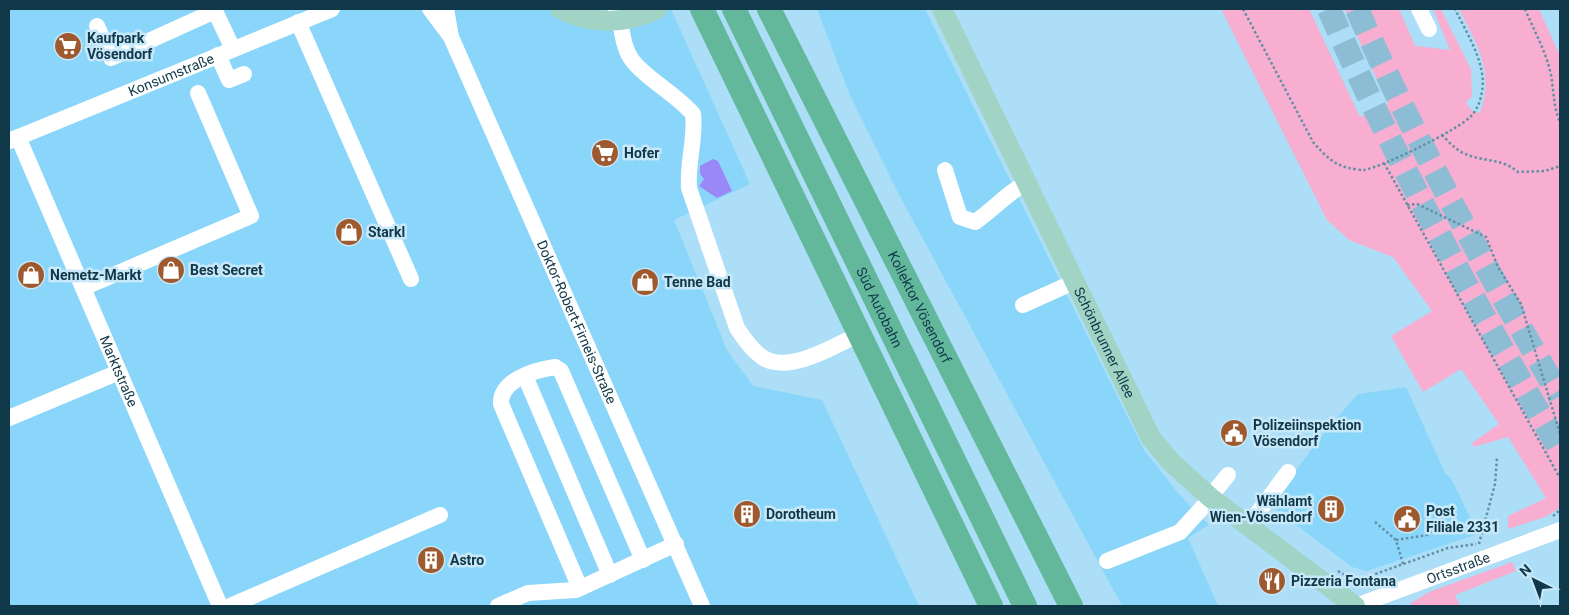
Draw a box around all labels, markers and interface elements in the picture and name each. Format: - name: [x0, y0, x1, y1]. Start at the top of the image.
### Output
- place label: Kaufpark Vösendorf: [87, 30, 153, 62]
- supermarket icon: Kaufpark Vösendorf: [53, 31, 83, 61]
- street label: Konsumstraße: [126, 50, 216, 99]
- supermarket icon: Hofer: [590, 138, 620, 168]
- place label: Hofer: [624, 145, 659, 161]
- shop icon: Starkl: [334, 217, 364, 247]
- place label: Starkl: [368, 224, 405, 240]
- street label: Doktor-Robert-Firneis-Straße: [534, 238, 620, 406]
- street label: Kollektor Vösendorf: [885, 248, 955, 366]
- shop icon: Best Secret: [156, 255, 186, 285]
- shop icon: Nemetz-Markt: [16, 260, 46, 290]
- place label: Best Secret: [190, 262, 263, 278]
- street label: Süd Autobahn: [853, 265, 906, 350]
- place label: Nemetz-Markt: [50, 267, 142, 283]
- shop icon: Tenne Bad: [630, 267, 660, 297]
- place label: Tenne Bad: [664, 274, 731, 290]
- street label: Schönbrunner Allee: [1071, 284, 1138, 401]
- street label: Marktstraße: [96, 333, 141, 409]
- place label: Polizeiinspektion Vösendorf: [1253, 417, 1362, 449]
- public building icon: Polizeiinspektion Vösendorf: [1219, 418, 1249, 448]
- place label: Wählamt Wien-Vösendorf: [1210, 493, 1313, 525]
- building icon: Wählamt Wien-Vösendorf: [1316, 494, 1346, 524]
- building icon: Dorotheum: [732, 499, 762, 529]
- place label: Post Filiale 2331: [1426, 503, 1499, 535]
- public building icon: Post Filiale 2331: [1392, 504, 1422, 534]
- place label: Dorotheum: [766, 506, 836, 522]
- building icon: Astro: [416, 545, 446, 575]
- street label: Ortsstraße: [1424, 549, 1492, 587]
- place label: Astro: [450, 552, 484, 568]
- north arrow: [1509, 555, 1559, 605]
- text: N: [1516, 561, 1534, 580]
- restaurant icon: Pizzeria Fontana: [1257, 566, 1287, 596]
- place label: Pizzeria Fontana: [1291, 573, 1397, 589]

